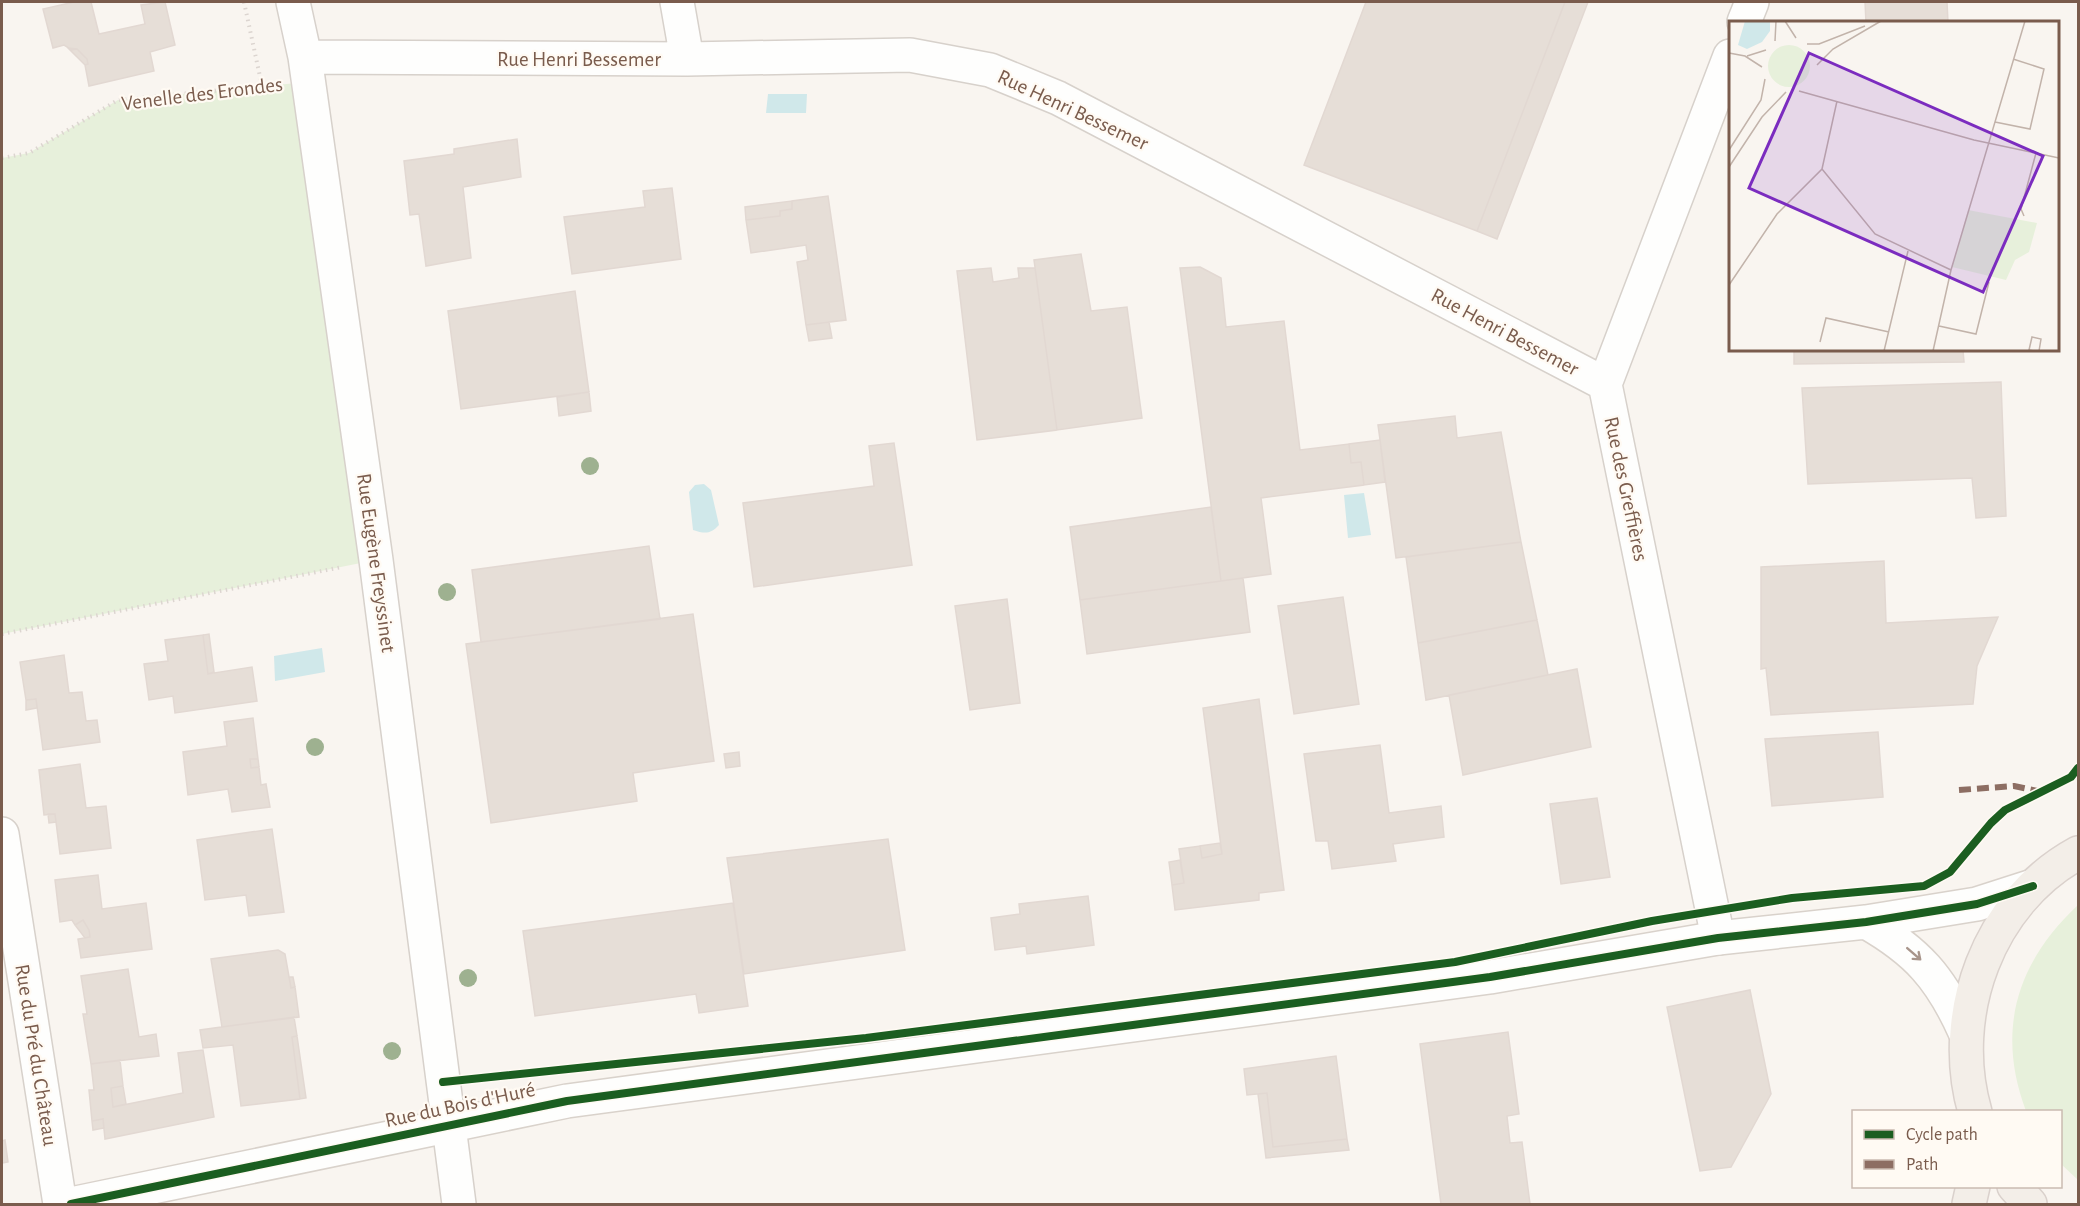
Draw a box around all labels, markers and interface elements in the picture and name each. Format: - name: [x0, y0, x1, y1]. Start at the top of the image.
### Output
- inset map: [1729, 21, 2059, 351]
- street label: Rue Henri Bessemer: [497, 49, 661, 70]
- street label: Rue Henri Bessemer: [994, 66, 1152, 154]
- street label: Venelle des Erondes: [120, 74, 284, 114]
- street label: Rue Henri Bessemer: [1428, 284, 1582, 380]
- street label: Rue des Greffières: [1600, 415, 1652, 563]
- street label: Rue Eugène Freyssinet: [353, 472, 399, 654]
- one-way arrow: [1906, 948, 1922, 961]
- street label: Rue du Pré du Château: [11, 963, 61, 1148]
- street label: Rue du Bois d'Huré: [383, 1079, 537, 1131]
- legend: [1852, 1110, 2062, 1188]
- text: Cycle path: [1906, 1126, 1978, 1144]
- text: Path: [1906, 1156, 1938, 1174]

